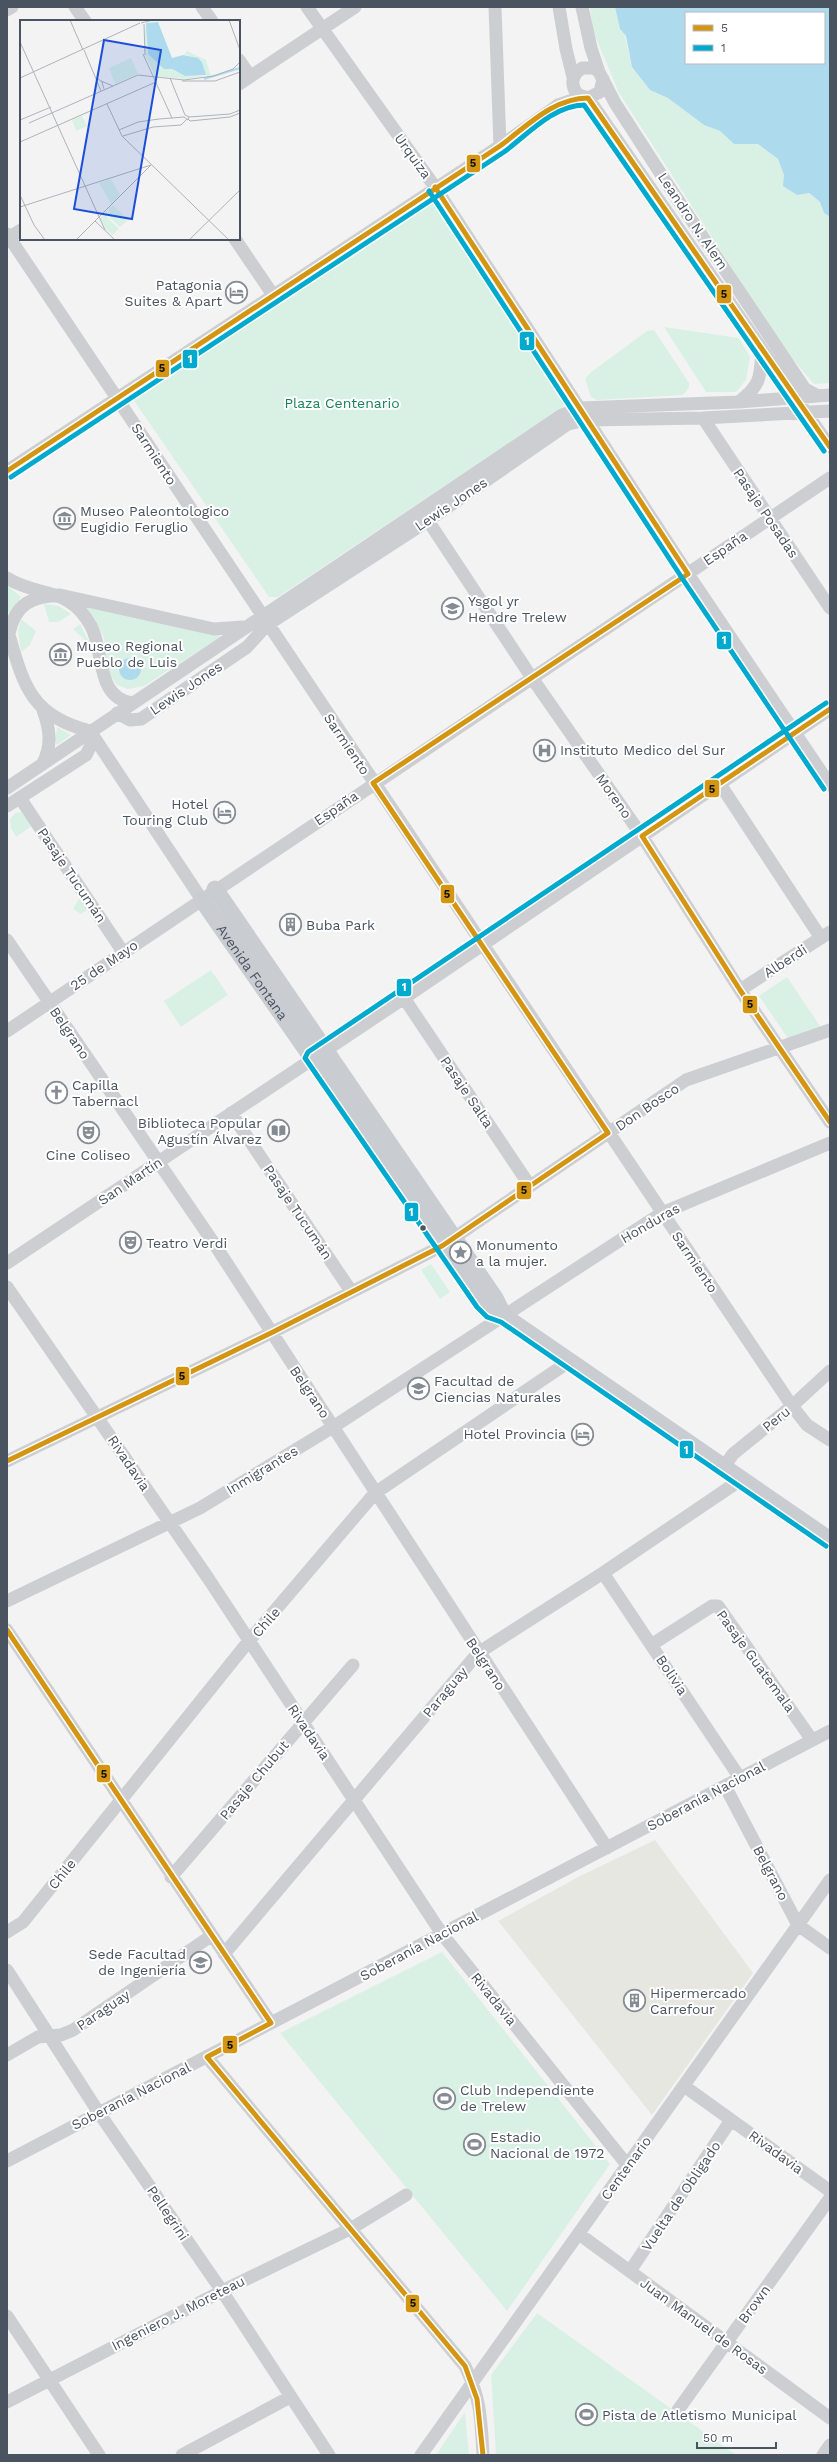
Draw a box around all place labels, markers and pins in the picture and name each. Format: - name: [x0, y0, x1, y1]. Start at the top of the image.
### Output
- place label: Patagonia Suites & Apart: [125, 277, 222, 309]
- hotel icon: Patagonia Suites & Apart: [224, 280, 250, 306]
- place label: Museo Paleontologico Eugidio Feruglio: [80, 503, 229, 535]
- museum icon: Museo Paleontologico Eugidio Feruglio: [52, 506, 78, 532]
- place label: Ysgol yr Hendre Trelew: [468, 593, 567, 625]
- school or university icon: Ysgol yr Hendre Trelew: [440, 596, 466, 622]
- place label: Museo Regional Pueblo de Luis: [76, 638, 183, 670]
- museum icon: Museo Regional Pueblo de Luis: [48, 641, 74, 667]
- hospital icon: Instituto Medico del Sur: [531, 737, 557, 763]
- place label: Instituto Medico del Sur: [560, 742, 726, 758]
- place label: Hotel Touring Club: [122, 796, 209, 828]
- hotel icon: Hotel Touring Club: [211, 799, 237, 825]
- building icon: Buba Park: [277, 912, 303, 938]
- place label: Buba Park: [306, 917, 375, 933]
- place label: Capilla Tabernacl: [72, 1077, 139, 1109]
- church icon: Capilla Tabernacl: [44, 1080, 70, 1106]
- place label: Biblioteca Popular Agustín Álvarez: [138, 1115, 262, 1147]
- library icon: Biblioteca Popular Agustín Álvarez: [265, 1118, 291, 1144]
- theatre icon: Cine Coliseo: [75, 1120, 101, 1146]
- place label: Cine Coliseo: [46, 1147, 130, 1163]
- unlabelled marker: [418, 1223, 428, 1233]
- theatre icon: Teatro Verdi: [117, 1230, 143, 1256]
- place label: Teatro Verdi: [146, 1235, 227, 1251]
- place label: Monumento a la mujer.: [476, 1237, 558, 1269]
- place icon: Monumento a la mujer.: [447, 1240, 473, 1266]
- place label: Facultad de Ciencias Naturales: [434, 1373, 561, 1405]
- school or university icon: Facultad de Ciencias Naturales: [406, 1376, 432, 1402]
- hotel icon: Hotel Provincia: [569, 1421, 595, 1447]
- place label: Hotel Provincia: [463, 1426, 566, 1442]
- place label: Sede Facultad de Ingeniería: [89, 1946, 186, 1978]
- school or university icon: Sede Facultad de Ingeniería: [188, 1949, 214, 1975]
- place label: Hipermercado Carrefour: [650, 1985, 746, 2017]
- building icon: Hipermercado Carrefour: [622, 1988, 648, 2014]
- place label: Club Independiente de Trelew: [460, 2082, 594, 2114]
- sports icon: Club Independiente de Trelew: [432, 2085, 458, 2111]
- place label: Estadio Nacional de 1972: [490, 2129, 604, 2161]
- sports icon: Estadio Nacional de 1972: [462, 2132, 488, 2158]
- sports icon: Pista de Atletismo Municipal: [574, 2402, 600, 2428]
- place label: Pista de Atletismo Municipal: [602, 2407, 797, 2423]

